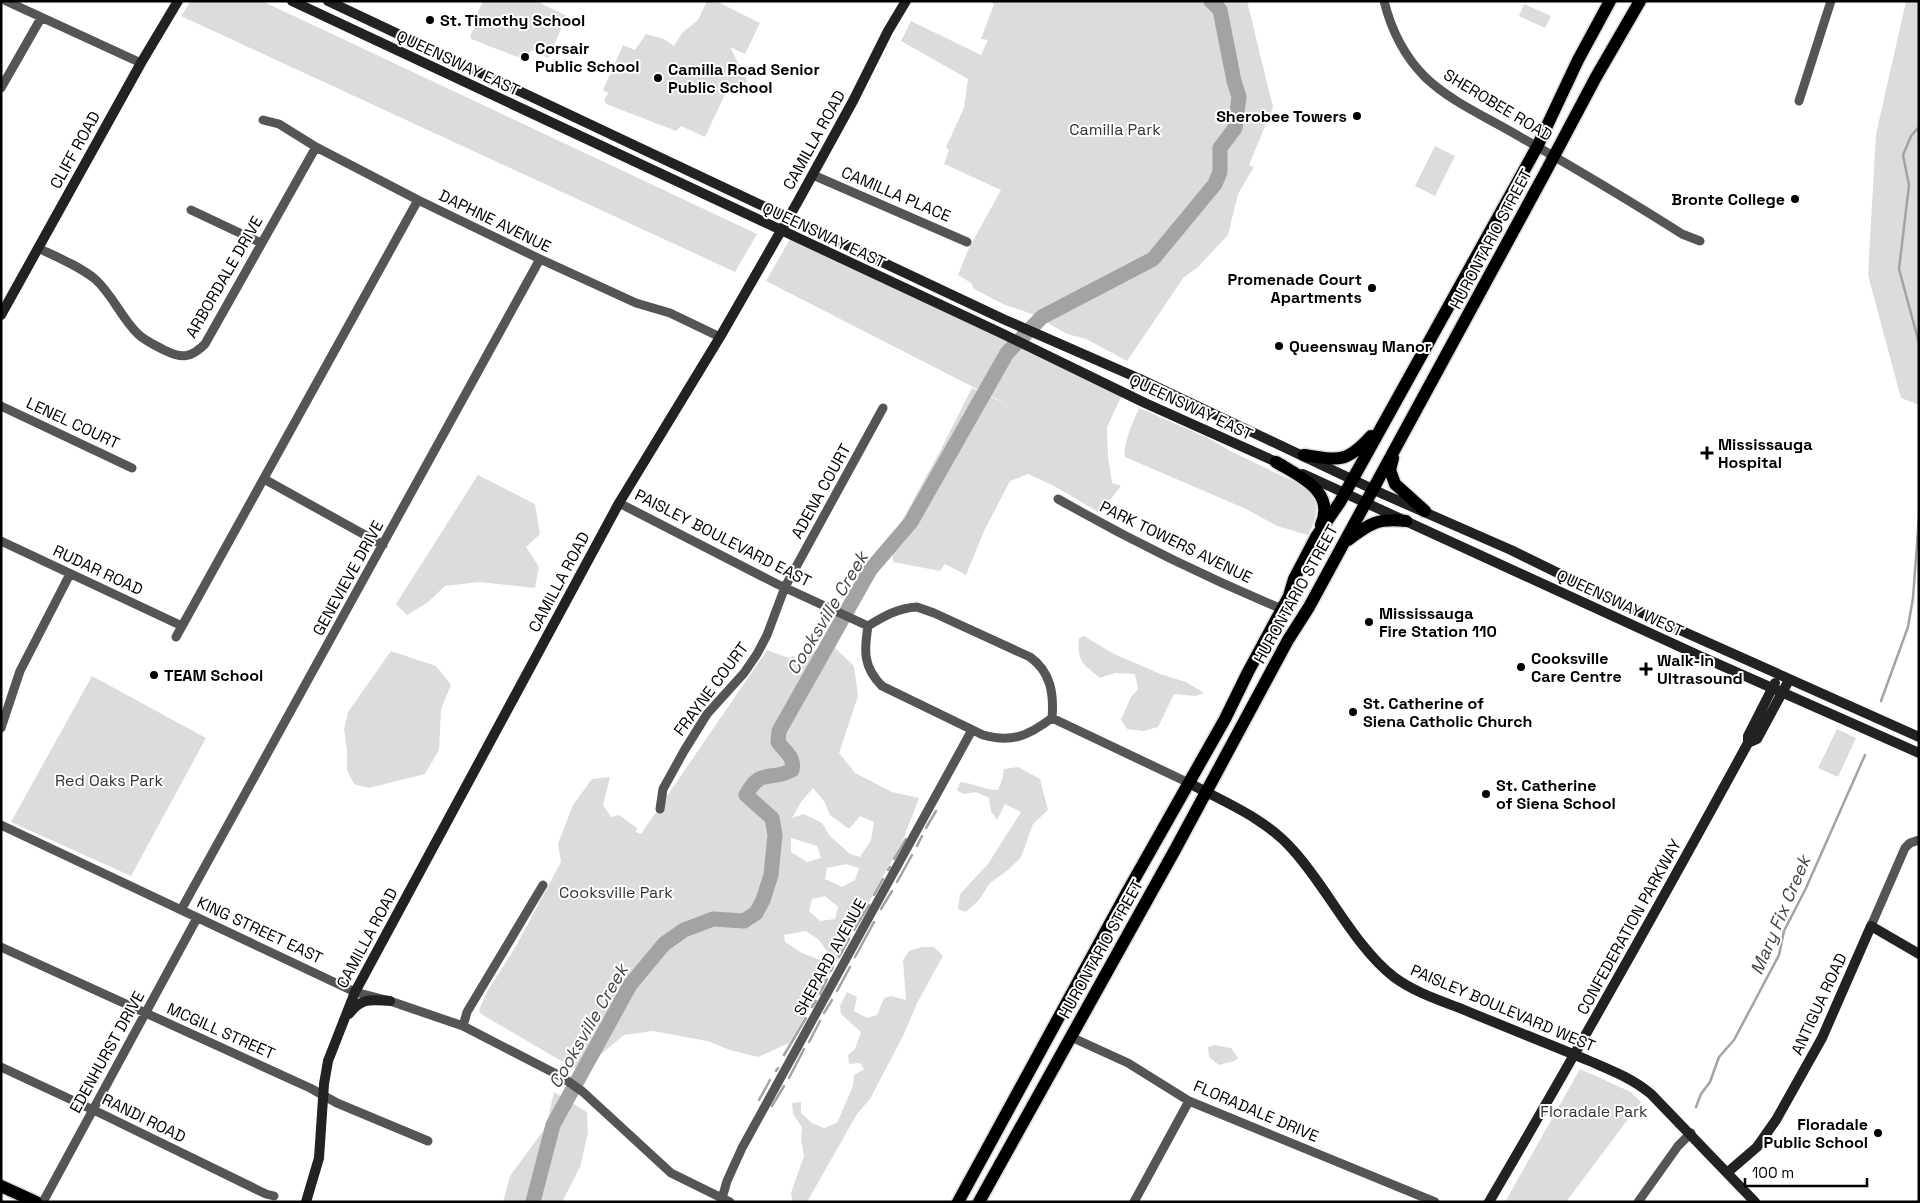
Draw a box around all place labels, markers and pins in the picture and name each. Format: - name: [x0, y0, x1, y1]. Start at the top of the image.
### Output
- place label: St. Timothy School: [440, 10, 585, 31]
- marker: St. Timothy School: [424, 14, 436, 26]
- place label: Corsair Public School: [535, 38, 639, 77]
- marker: Corsair Public School: [519, 51, 531, 63]
- place label: Camilla Road Senior Public School: [668, 59, 820, 98]
- marker: Camilla Road Senior Public School: [652, 72, 664, 84]
- place label: Sherobee Towers: [1216, 106, 1347, 127]
- marker: Sherobee Towers: [1351, 110, 1363, 122]
- place label: Bronte College: [1671, 189, 1785, 210]
- marker: Bronte College: [1789, 193, 1801, 205]
- place label: Promenade Court Apartments: [1228, 269, 1362, 308]
- marker: Promenade Court Apartments: [1366, 282, 1378, 294]
- place label: Queensway Manor: [1289, 336, 1431, 357]
- marker: Queensway Manor: [1273, 340, 1285, 352]
- place label: Mississauga Hospital: [1718, 434, 1812, 473]
- marker: Mississauga Hospital: [1700, 446, 1714, 460]
- place label: Mississauga Fire Station 110: [1379, 603, 1497, 642]
- marker: Mississauga Fire Station 110: [1363, 616, 1375, 628]
- place label: Cooksville Care Centre: [1531, 648, 1622, 687]
- place label: Walk-In Ultrasound: [1657, 650, 1743, 689]
- marker: Cooksville Care Centre: [1515, 661, 1527, 673]
- marker: Walk-In Ultrasound: [1639, 662, 1653, 676]
- place label: TEAM School: [164, 665, 263, 686]
- marker: TEAM School: [148, 669, 160, 681]
- place label: St. Catherine of Siena Catholic Church: [1363, 693, 1532, 732]
- marker: St. Catherine of Siena Catholic Church: [1347, 706, 1359, 718]
- place label: St. Catherine of Siena School: [1496, 775, 1616, 814]
- marker: St. Catherine of Siena School: [1480, 788, 1492, 800]
- place label: Floradale Public School: [1764, 1114, 1868, 1153]
- marker: Floradale Public School: [1872, 1127, 1884, 1139]

